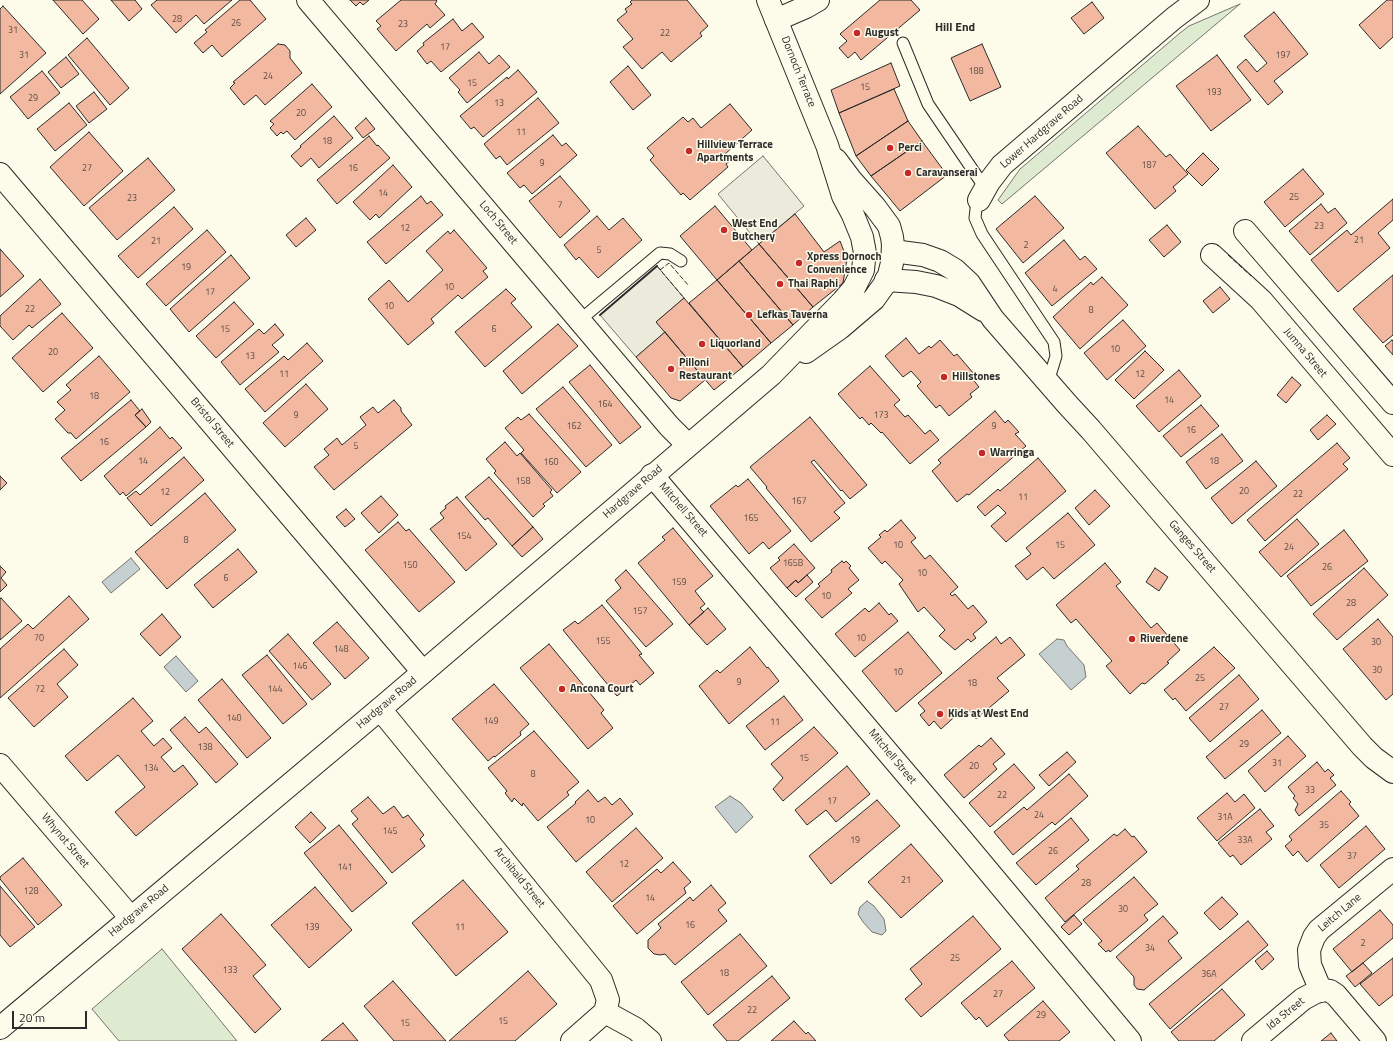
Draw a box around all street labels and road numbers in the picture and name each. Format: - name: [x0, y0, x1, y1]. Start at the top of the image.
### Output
- street label: Dornoch Terrace: [778, 35, 818, 109]
- street label: Lower Hardgrave Road: [998, 92, 1086, 172]
- street label: Loch Street: [476, 199, 520, 247]
- street label: Jumna Street: [1281, 326, 1329, 380]
- street label: Bristol Street: [187, 395, 237, 451]
- street label: Hardgrave Road: [601, 463, 665, 521]
- street label: Mitchell Street: [656, 480, 710, 540]
- street label: Ganges Street: [1166, 518, 1218, 576]
- street label: Hardgrave Road: [354, 674, 420, 732]
- street label: Mitchell Street: [865, 727, 919, 787]
- street label: Whynot Street: [38, 811, 92, 871]
- street label: Archibald Street: [491, 845, 547, 911]
- street label: Hardgrave Road: [106, 882, 172, 940]
- street label: Leitch Lane: [1316, 891, 1364, 935]
- street label: Ida Street: [1264, 995, 1308, 1033]

